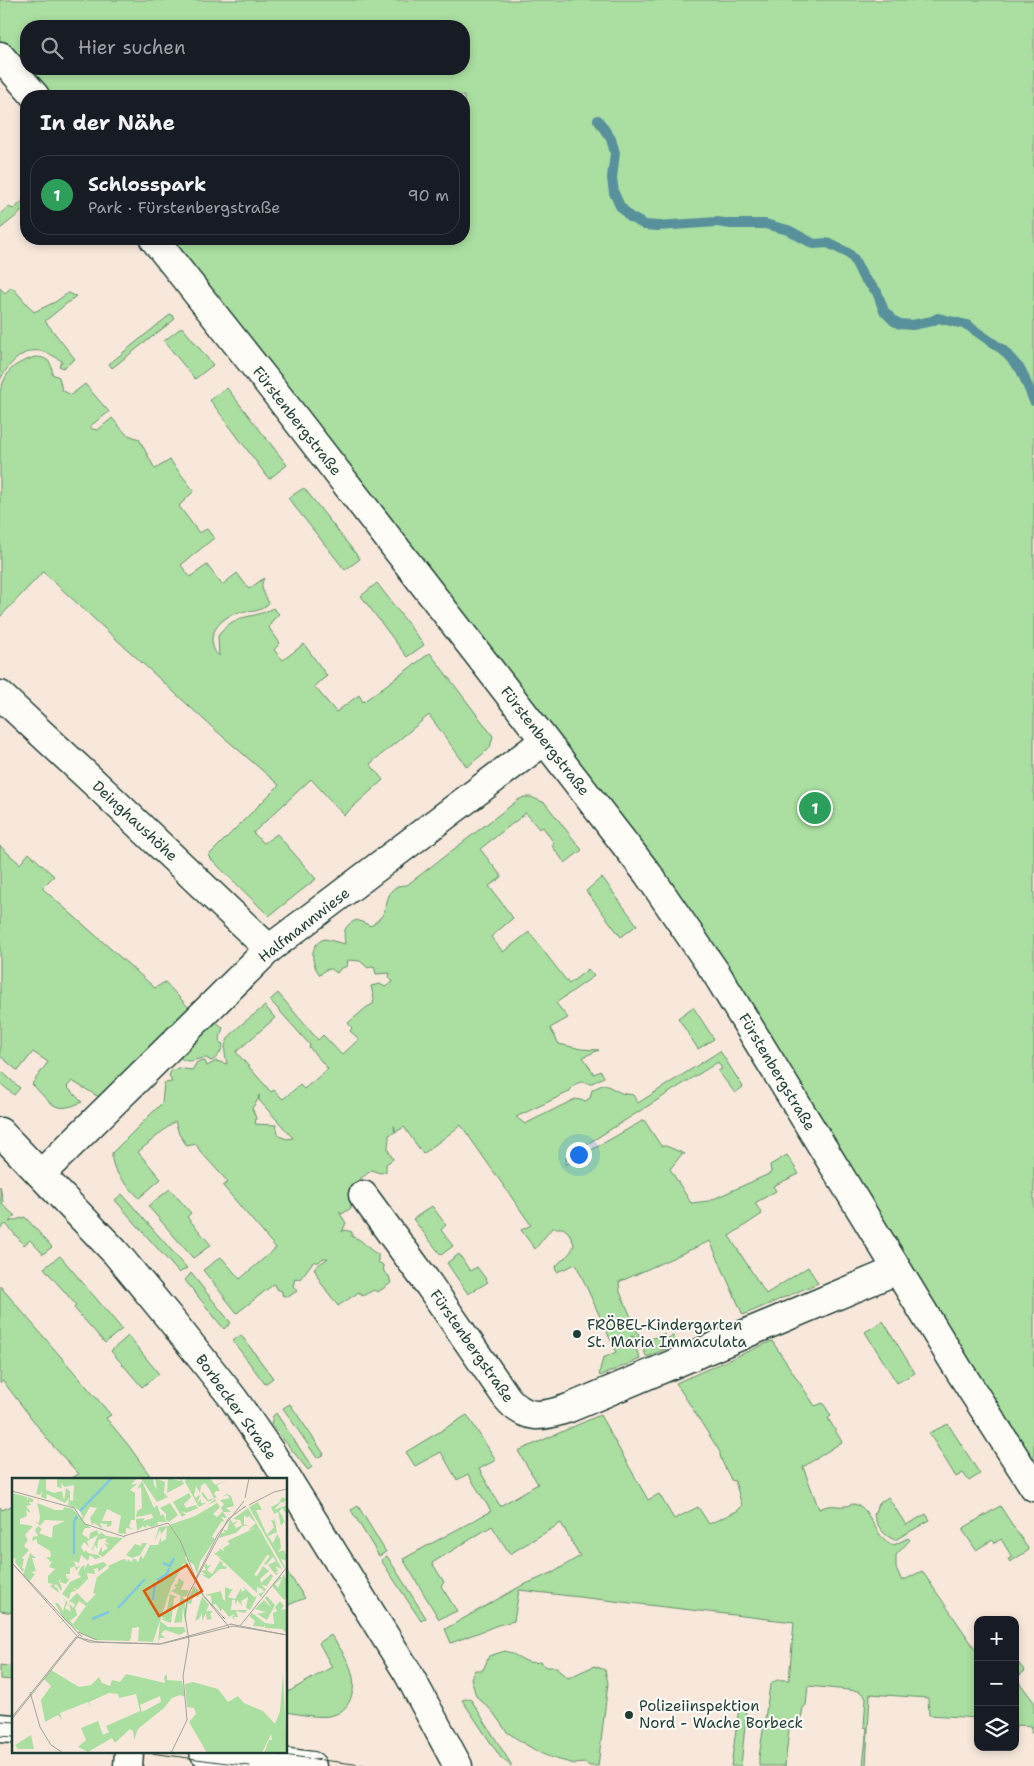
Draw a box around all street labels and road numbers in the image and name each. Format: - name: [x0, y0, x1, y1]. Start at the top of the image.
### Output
- street label: Fürstenbergstraße: [248, 362, 346, 480]
- street label: Fürstenbergstraße: [496, 682, 594, 800]
- street label: Deinghaushöhe: [88, 776, 182, 866]
- street label: Halfmannwiese: [254, 883, 354, 967]
- street label: Fürstenbergstraße: [734, 1010, 820, 1134]
- street label: Fürstenbergstraße: [425, 1286, 519, 1406]
- street label: Borbecker Straße: [191, 1350, 281, 1464]

